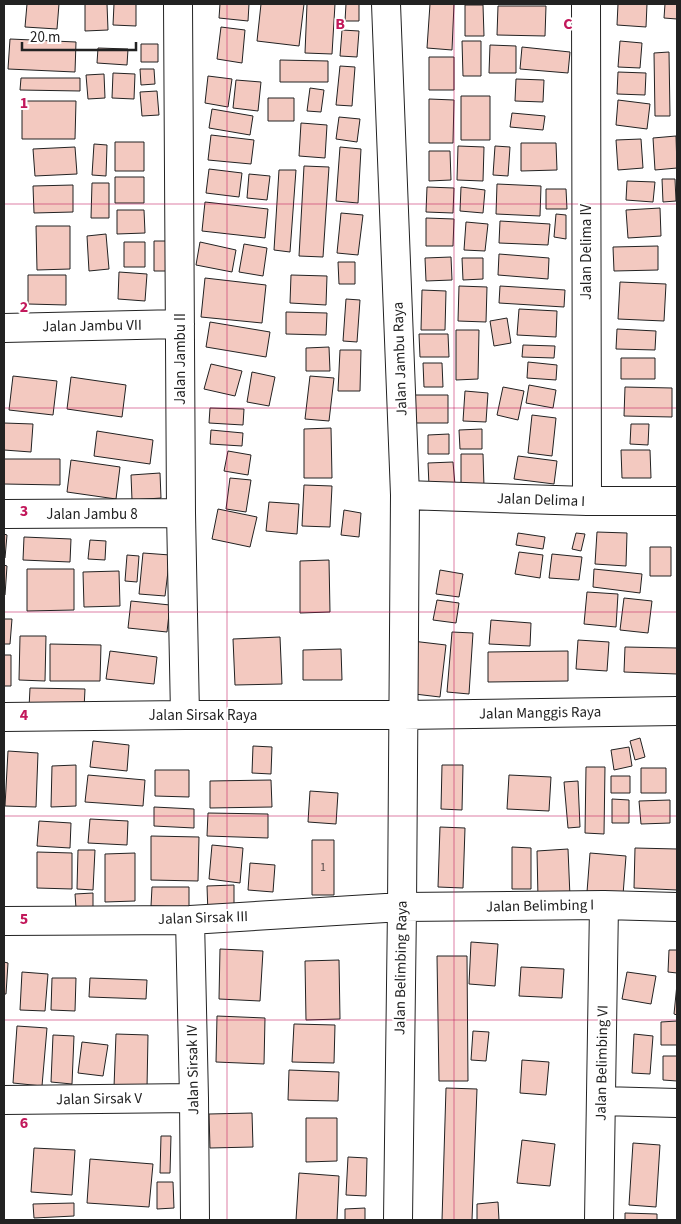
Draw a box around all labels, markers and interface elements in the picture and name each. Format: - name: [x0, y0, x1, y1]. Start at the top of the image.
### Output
- text: B: [335, 13, 345, 35]
- text: C: [563, 13, 573, 35]
- scale bar: [22, 20, 136, 52]
- text: 20 m: [30, 27, 60, 48]
- text: 1: [20, 92, 28, 114]
- street label: Jalan Delima IV: [576, 204, 597, 300]
- text: 2: [20, 296, 28, 318]
- street label: Jalan Jambu Raya: [388, 302, 412, 416]
- street label: Jalan Jambu II: [170, 313, 191, 405]
- street label: Jalan Jambu VII: [42, 315, 142, 337]
- street label: Jalan Delima I: [496, 488, 586, 512]
- text: 3: [20, 500, 28, 522]
- street label: Jalan Jambu 8: [46, 504, 138, 525]
- street label: Jalan Manggis Raya: [479, 701, 601, 725]
- text: 4: [20, 704, 29, 726]
- street label: Jalan Sirsak Raya: [149, 705, 257, 726]
- house number: 1: [320, 859, 326, 876]
- street label: Jalan Belimbing I: [486, 895, 594, 917]
- street label: Jalan Belimbing Raya: [389, 901, 413, 1035]
- street label: Jalan Sirsak III: [158, 906, 248, 930]
- text: 5: [20, 908, 28, 930]
- street label: Jalan Belimbing VI: [590, 1005, 614, 1121]
- street label: Jalan Sirsak IV: [182, 1024, 204, 1115]
- street label: Jalan Sirsak V: [56, 1088, 143, 1110]
- text: 6: [20, 1112, 28, 1134]

